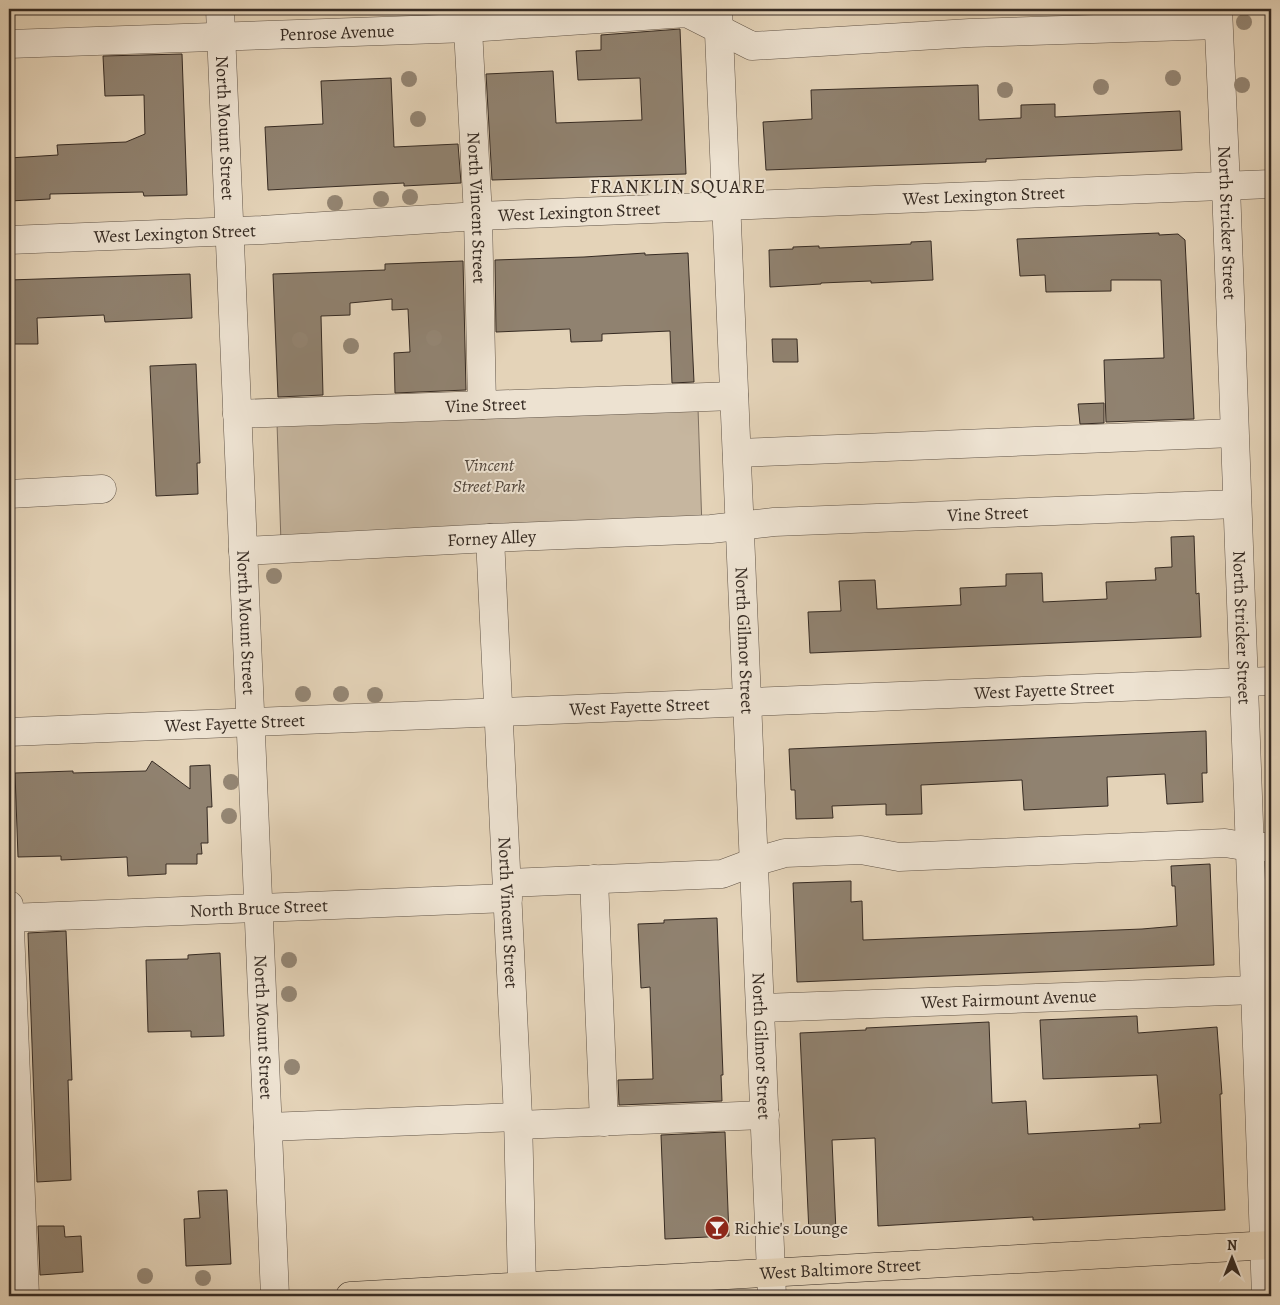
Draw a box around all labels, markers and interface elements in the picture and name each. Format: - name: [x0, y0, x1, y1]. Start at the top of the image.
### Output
- street label: Penrose Avenue: [279, 19, 395, 47]
- street label: North Mount Street: [210, 55, 240, 201]
- street label: North Vincent Street: [462, 131, 491, 284]
- street label: North Stricker Street: [1212, 145, 1242, 300]
- district label: FRANKLIN SQUARE: [590, 174, 766, 200]
- street label: West Lexington Street: [901, 180, 1066, 211]
- street label: West Lexington Street: [497, 197, 661, 227]
- street label: West Lexington Street: [92, 218, 257, 249]
- street label: Vine Street: [444, 392, 527, 418]
- park label: Vincent Street Park: [453, 453, 525, 498]
- street label: Vine Street: [946, 500, 1029, 527]
- street label: Forney Alley: [447, 524, 538, 552]
- street label: North Mount Street: [231, 550, 261, 695]
- street label: North Stricker Street: [1227, 550, 1257, 705]
- street label: North Gilmor Street: [729, 566, 760, 715]
- street label: West Fayette Street: [972, 675, 1115, 705]
- street label: West Fayette Street: [568, 692, 710, 721]
- street label: West Fayette Street: [163, 708, 306, 738]
- street label: North Vincent Street: [492, 836, 524, 989]
- street label: North Bruce Street: [189, 893, 328, 923]
- street label: North Mount Street: [248, 954, 279, 1100]
- street label: North Gilmor Street: [746, 972, 777, 1120]
- street label: West Fairmount Avenue: [920, 984, 1097, 1014]
- bar icon: Richie's Lounge: [704, 1215, 730, 1241]
- place label: Richie's Lounge: [734, 1216, 848, 1240]
- north arrow: [1208, 1232, 1258, 1282]
- text: N: [1227, 1236, 1237, 1255]
- street label: West Baltimore Street: [758, 1252, 922, 1285]

